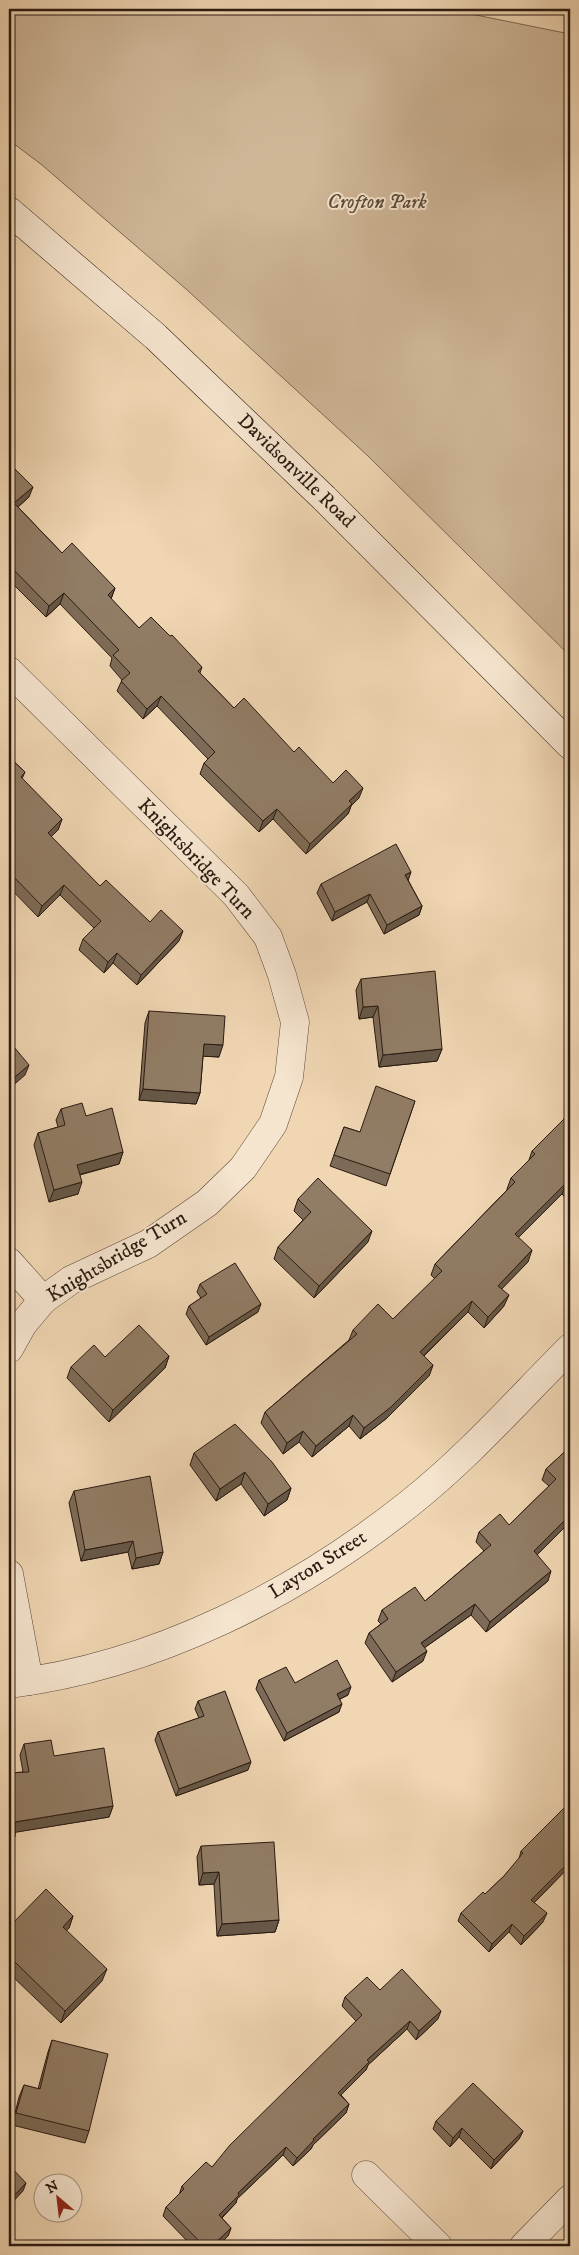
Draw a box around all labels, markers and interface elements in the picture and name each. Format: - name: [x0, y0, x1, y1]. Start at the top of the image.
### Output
- park label: Crofton Park: [327, 190, 427, 215]
- street label: Davidsonville Road: [232, 409, 360, 533]
- street label: Knightsbridge Turn: [132, 793, 260, 925]
- street label: Knightsbridge Turn: [43, 1205, 192, 1308]
- street label: Layton Street: [265, 1525, 371, 1605]
- north arrow: [32, 2172, 82, 2222]
- text: N: [43, 2177, 62, 2198]

